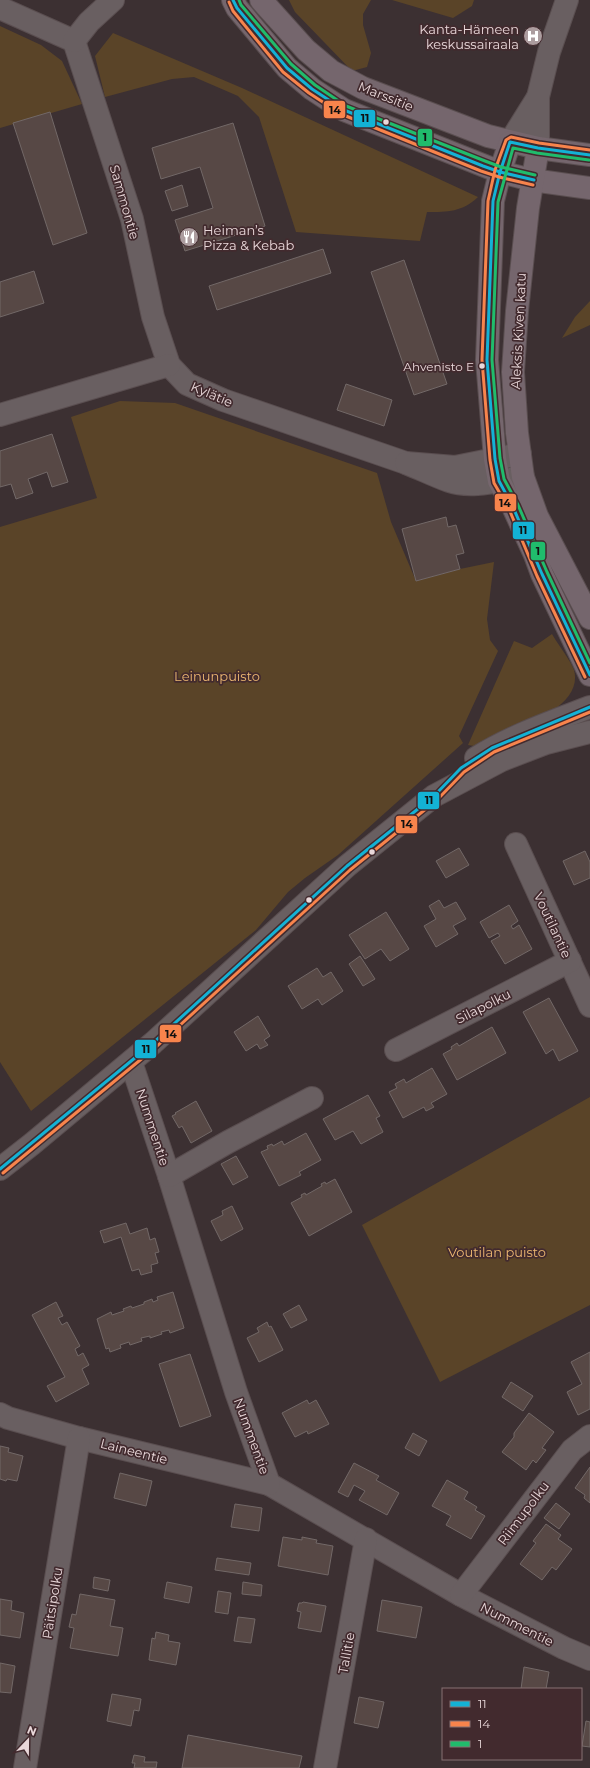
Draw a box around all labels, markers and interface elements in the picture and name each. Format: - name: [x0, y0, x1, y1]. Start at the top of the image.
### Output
- place label: Kanta-Hämeen keskussairaala: [419, 21, 519, 52]
- hospital icon: Kanta-Hämeen keskussairaala: [522, 25, 544, 47]
- street label: Marssitie: [356, 78, 416, 114]
- line badge: 14: [323, 100, 346, 119]
- text: 14: [329, 103, 341, 117]
- line badge: 11: [353, 109, 376, 128]
- text: 11: [361, 111, 369, 125]
- unlabelled marker: [381, 117, 391, 127]
- line badge: 1: [417, 128, 433, 147]
- text: 1: [423, 130, 427, 144]
- street label: Sammontie: [107, 163, 143, 241]
- place label: Heiman’s Pizza & Kebab: [203, 222, 295, 253]
- restaurant icon: Heiman’s Pizza & Kebab: [178, 226, 200, 248]
- street label: Aleksis Kiven katu: [507, 272, 529, 390]
- place label: Ahvenisto E: [403, 359, 474, 374]
- marker: Ahvenisto E: [477, 361, 487, 371]
- street label: Kylätie: [189, 378, 236, 410]
- line badge: 14: [494, 493, 517, 512]
- text: 14: [499, 496, 511, 510]
- line badge: 11: [512, 521, 535, 540]
- text: 11: [519, 523, 527, 537]
- line badge: 1: [530, 541, 546, 561]
- text: 1: [536, 544, 540, 558]
- park label: Leinunpuisto: [174, 668, 260, 684]
- line badge: 11: [417, 791, 440, 810]
- text: 11: [425, 793, 433, 807]
- line badge: 14: [395, 815, 418, 834]
- text: 14: [401, 817, 413, 831]
- unlabelled marker: [367, 847, 377, 857]
- street label: Voutilantie: [531, 890, 575, 961]
- unlabelled marker: [304, 895, 314, 905]
- street label: Silapolku: [453, 985, 513, 1027]
- line badge: 14: [159, 1024, 182, 1043]
- text: 14: [165, 1027, 177, 1041]
- line badge: 11: [134, 1039, 157, 1059]
- text: 11: [142, 1042, 150, 1056]
- street label: Nummentie: [133, 1086, 173, 1168]
- park label: Voutilan puisto: [448, 1244, 546, 1260]
- street label: Nummentie: [231, 1396, 273, 1477]
- street label: Laineentie: [99, 1435, 169, 1467]
- street label: Riimupolku: [494, 1478, 552, 1548]
- street label: Päitsipolku: [38, 1566, 66, 1640]
- street label: Nummentie: [478, 1599, 556, 1649]
- street label: Tallitie: [334, 1631, 358, 1675]
- legend: [442, 1688, 582, 1760]
- text: 11: [478, 1696, 487, 1711]
- text: 14: [478, 1716, 490, 1731]
- north arrow: [8, 1720, 48, 1760]
- text: N: [25, 1723, 38, 1739]
- text: 1: [478, 1736, 482, 1751]

